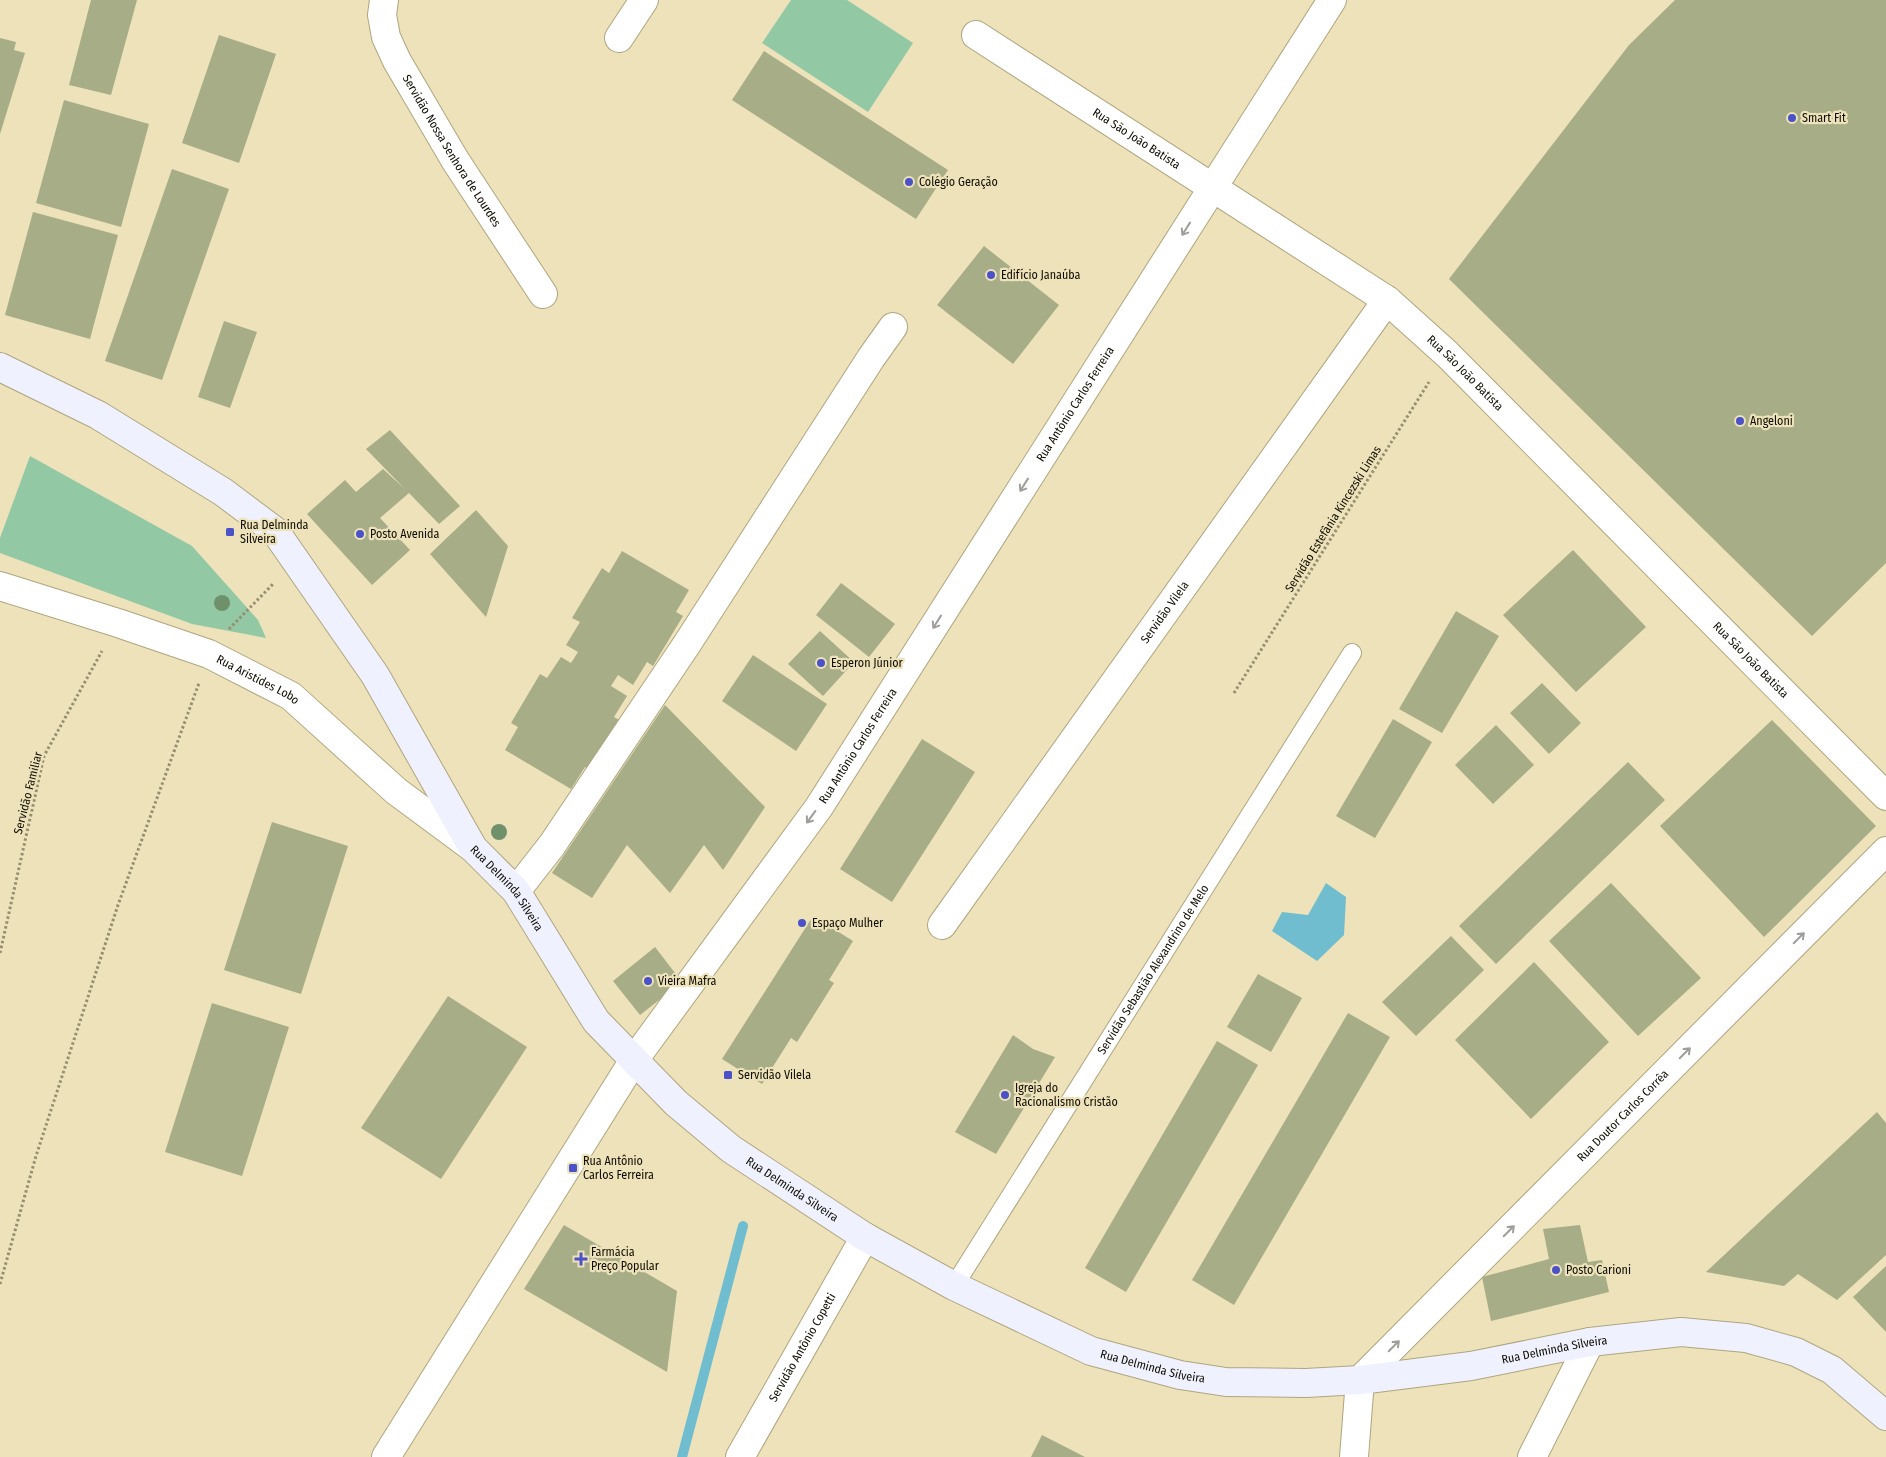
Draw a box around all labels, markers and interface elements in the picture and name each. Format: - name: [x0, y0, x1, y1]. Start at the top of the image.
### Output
- street label: Servidão Nossa Senhora de Lourdes: [400, 72, 504, 229]
- street label: Rua São João Batista: [1090, 105, 1183, 172]
- place label: Smart Fit: [1802, 111, 1846, 125]
- marker: Smart Fit: [1786, 112, 1798, 124]
- place label: Colégio Geração: [919, 175, 998, 189]
- marker: Colégio Geração: [903, 176, 915, 188]
- one-way arrow: [1181, 222, 1191, 236]
- place label: Edifício Janaúba: [1001, 268, 1080, 282]
- marker: Edifício Janaúba: [985, 269, 997, 281]
- street label: Rua São João Batista: [1424, 332, 1506, 414]
- street label: Rua Antônio Carlos Ferreira: [1033, 344, 1117, 464]
- place label: Angeloni: [1750, 414, 1793, 428]
- marker: Angeloni: [1734, 415, 1746, 427]
- street label: Servidão Estefânia Kincezski Limas: [1282, 443, 1384, 595]
- one-way arrow: [1019, 477, 1029, 491]
- place label: Rua Delminda Silveira: [240, 518, 309, 546]
- marker: Rua Delminda Silveira: [224, 526, 236, 538]
- place label: Posto Avenida: [370, 527, 440, 541]
- marker: Posto Avenida: [354, 528, 366, 540]
- street label: Servidão Vilela: [1138, 578, 1192, 646]
- one-way arrow: [932, 614, 942, 628]
- street label: Rua São João Batista: [1710, 619, 1792, 701]
- street label: Rua Aristides Lobo: [214, 652, 302, 707]
- place label: Esperon Júnior: [831, 656, 904, 670]
- marker: Esperon Júnior: [815, 657, 827, 669]
- street label: Rua Antônio Carlos Ferreira: [816, 686, 900, 806]
- street label: Servidão Familiar: [11, 749, 45, 836]
- one-way arrow: [806, 810, 817, 823]
- street label: Rua Delminda Silveira: [467, 842, 546, 934]
- street label: Servidão Sebastião Alexandrino de Melo: [1094, 882, 1212, 1057]
- place label: Espaço Mulher: [812, 916, 884, 930]
- marker: Espaço Mulher: [796, 917, 808, 929]
- one-way arrow: [1793, 932, 1806, 944]
- place label: Vieira Mafra: [658, 974, 717, 988]
- marker: Vieira Mafra: [642, 975, 654, 987]
- one-way arrow: [1679, 1047, 1691, 1060]
- street label: Rua Doutor Carlos Corrêa: [1574, 1067, 1671, 1164]
- place label: Servidão Vilela: [738, 1068, 811, 1082]
- marker: Servidão Vilela: [722, 1069, 734, 1081]
- place label: Igreja do Racionalismo Cristão: [1015, 1081, 1118, 1109]
- marker: Igreja do Racionalismo Cristão: [999, 1089, 1011, 1101]
- place label: Rua Antônio Carlos Ferreira: [583, 1154, 654, 1182]
- street label: Rua Delminda Silveira: [743, 1154, 841, 1225]
- marker: Rua Antônio Carlos Ferreira: [567, 1162, 579, 1174]
- one-way arrow: [1502, 1225, 1514, 1237]
- place label: Farmácia Preço Popular: [591, 1245, 660, 1273]
- marker: Farmácia Preço Popular: [575, 1253, 587, 1265]
- place label: Posto Carioni: [1566, 1263, 1631, 1277]
- marker: Posto Carioni: [1550, 1264, 1562, 1276]
- street label: Servidão Antônio Copetti: [766, 1291, 839, 1404]
- street label: Rua Delminda Silveira: [1500, 1333, 1608, 1367]
- one-way arrow: [1388, 1340, 1400, 1352]
- street label: Rua Delminda Silveira: [1099, 1347, 1206, 1386]

